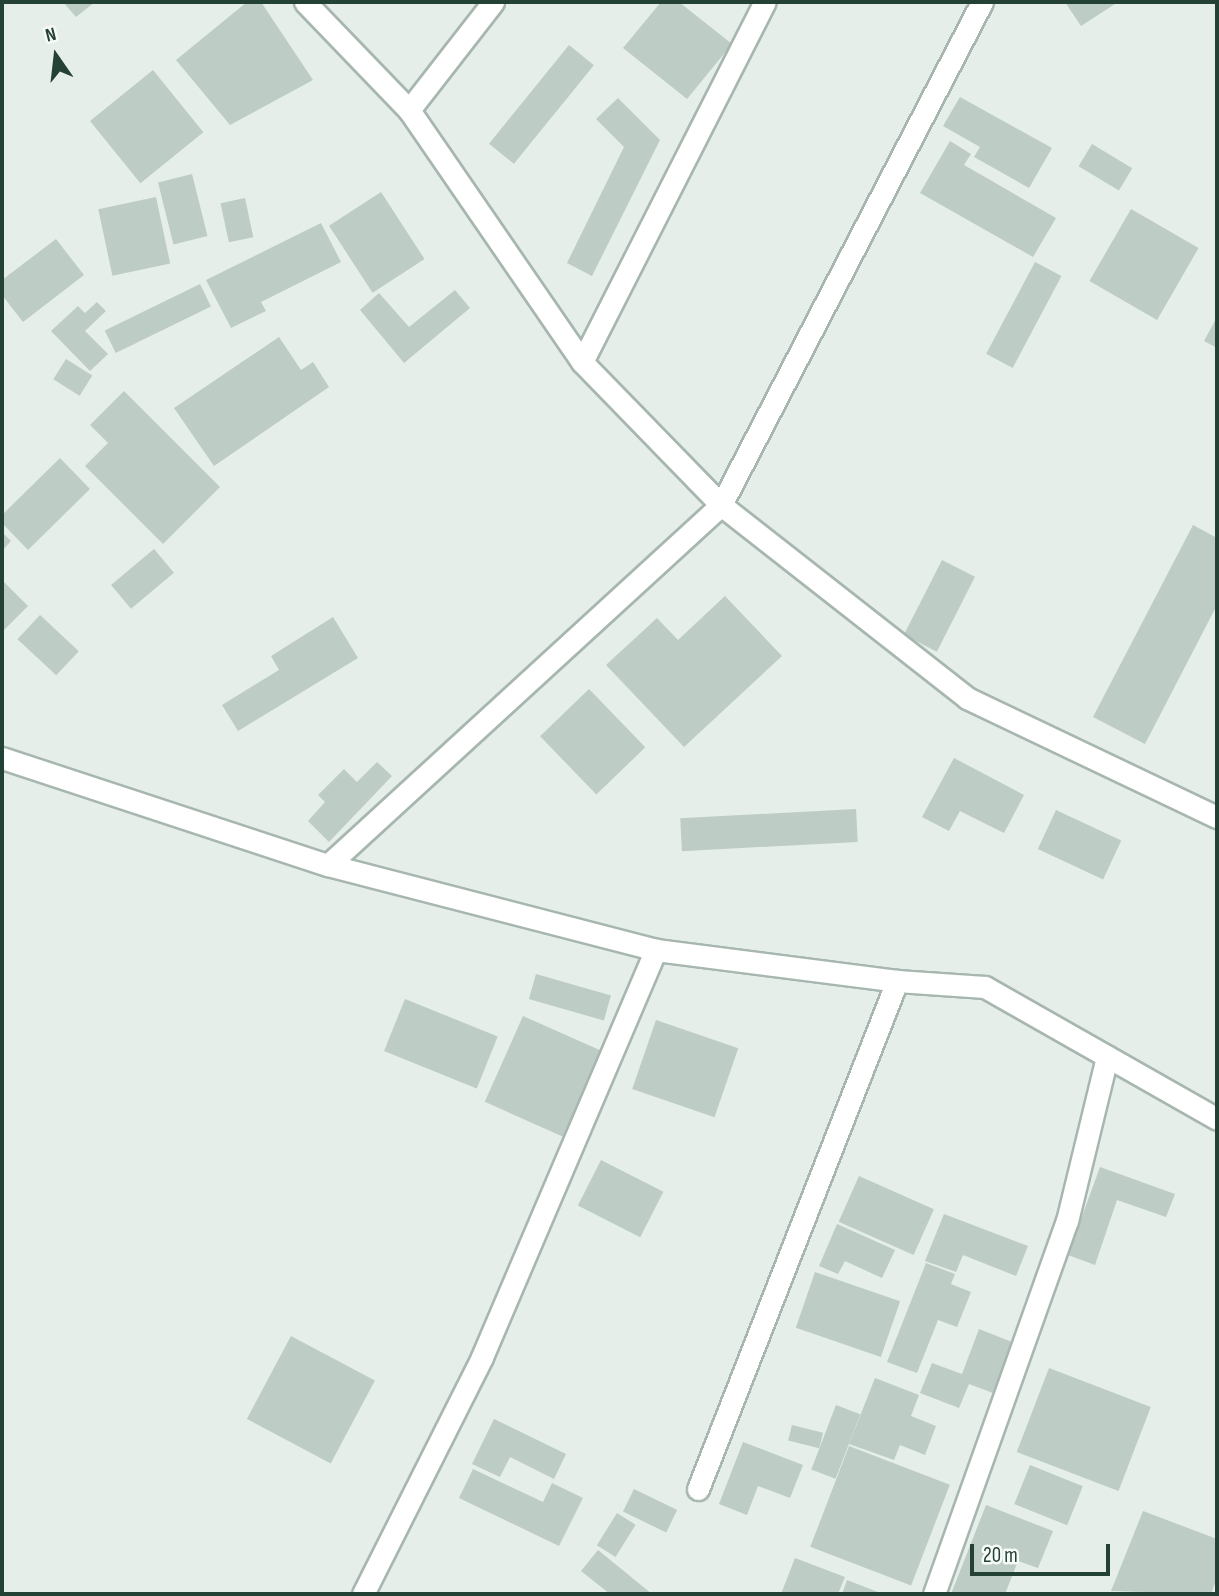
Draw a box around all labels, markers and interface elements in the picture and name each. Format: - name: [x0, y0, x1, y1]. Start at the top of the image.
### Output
- north arrow: [21, 21, 91, 91]
- text: N: [43, 23, 59, 48]
- scale bar: [974, 1530, 1114, 1574]
- text: 20 m: [983, 1543, 1018, 1568]

